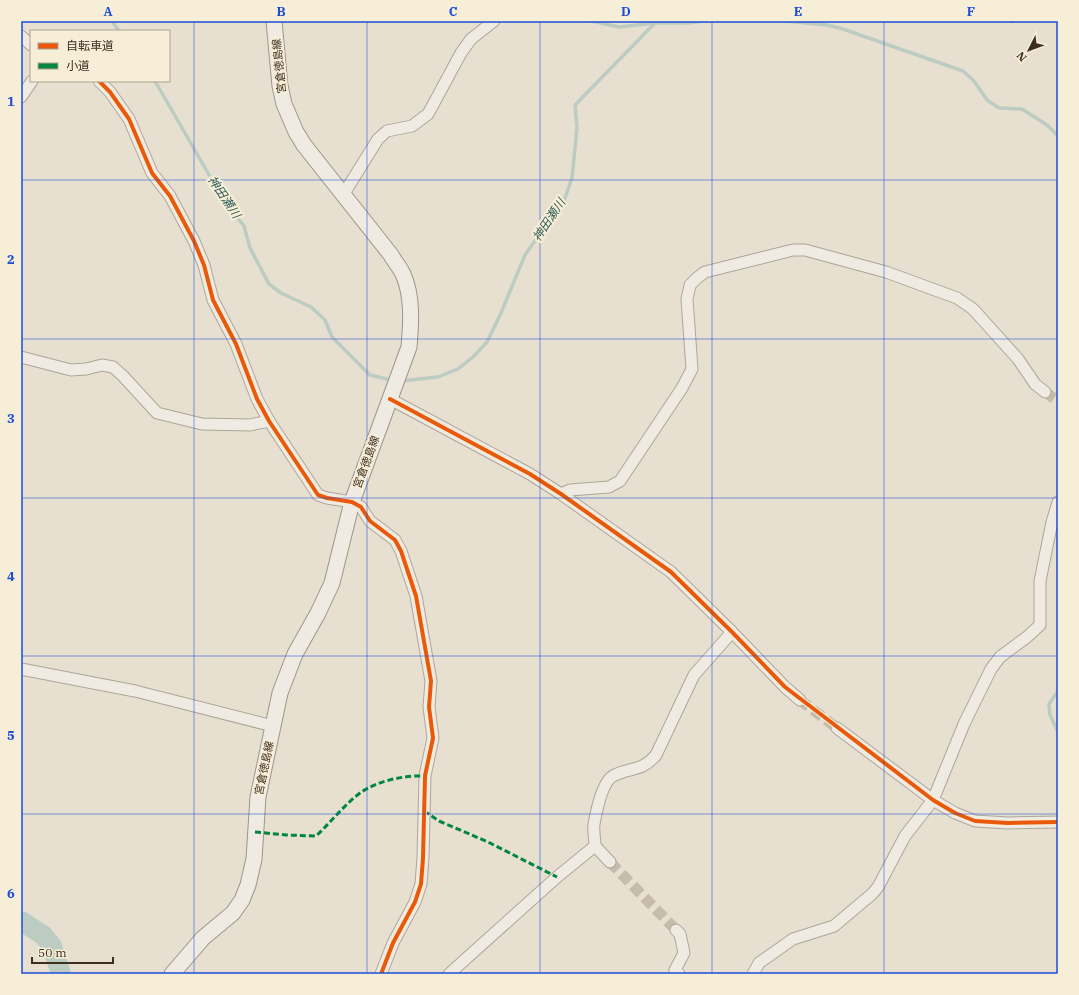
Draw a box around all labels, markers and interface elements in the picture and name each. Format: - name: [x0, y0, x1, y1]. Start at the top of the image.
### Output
- text: A: [103, 3, 113, 20]
- text: B: [276, 3, 286, 20]
- text: C: [449, 3, 458, 20]
- text: D: [621, 3, 631, 20]
- text: E: [794, 3, 802, 20]
- text: F: [967, 3, 975, 20]
- legend: [30, 30, 170, 82]
- north arrow: [1009, 30, 1049, 70]
- text: 自転車道: [66, 38, 114, 53]
- street label: 宮倉徳島線: [269, 38, 289, 94]
- text: N: [1013, 49, 1030, 65]
- text: 小道: [66, 58, 90, 73]
- text: 1: [7, 93, 15, 110]
- water label: 神田瀬川: [205, 173, 245, 222]
- water label: 神田瀬川: [529, 194, 569, 244]
- text: 2: [7, 251, 15, 268]
- text: 3: [7, 410, 15, 427]
- street label: 宮倉徳島線: [350, 434, 382, 490]
- text: 4: [7, 568, 15, 585]
- text: 5: [7, 727, 15, 744]
- street label: 宮倉徳島線: [251, 740, 277, 796]
- text: 6: [7, 885, 15, 902]
- scale bar: [32, 939, 113, 965]
- text: 50 m: [38, 945, 67, 960]

